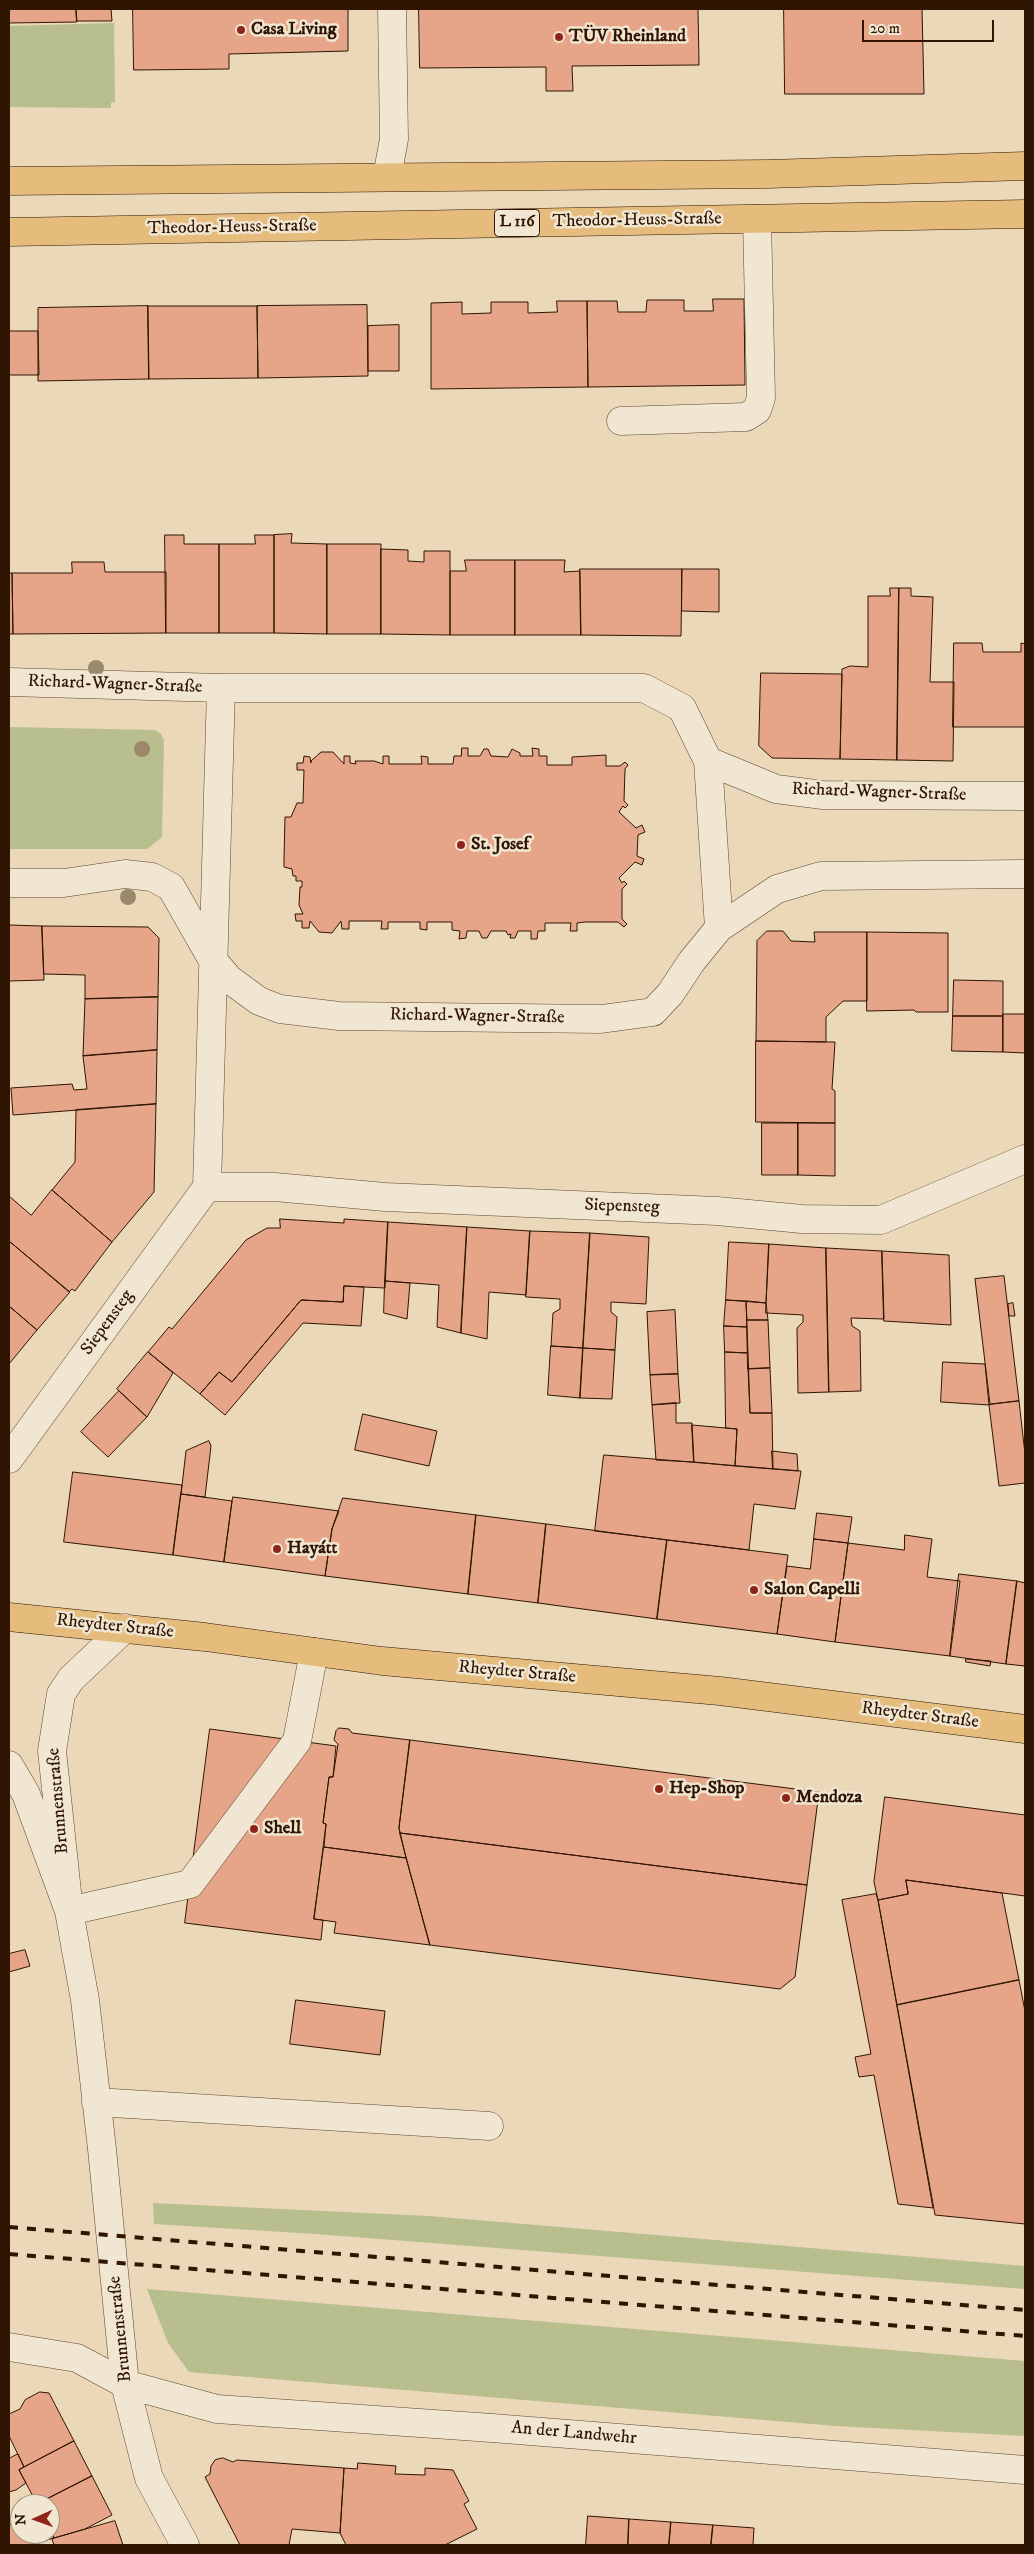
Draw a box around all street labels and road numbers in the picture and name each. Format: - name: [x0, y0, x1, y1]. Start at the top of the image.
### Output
- street label: Theodor-Heuss-Straße: [552, 209, 722, 233]
- road number: L 116: [494, 210, 540, 237]
- street label: Theodor-Heuss-Straße: [147, 216, 317, 240]
- street label: Richard-Wagner-Straße: [27, 671, 203, 699]
- street label: Richard-Wagner-Straße: [791, 779, 967, 807]
- street label: Richard-Wagner-Straße: [389, 1005, 565, 1029]
- street label: Siepensteg: [584, 1195, 660, 1219]
- street label: Siepensteg: [77, 1286, 139, 1360]
- street label: Rheydter Straße: [55, 1610, 175, 1644]
- street label: Rheydter Straße: [457, 1657, 577, 1689]
- street label: Rheydter Straße: [860, 1698, 980, 1734]
- street label: Brunnenstraße: [44, 1747, 74, 1855]
- street label: Brunnenstraße: [105, 2275, 137, 2383]
- street label: An der Landwehr: [510, 2418, 638, 2450]

